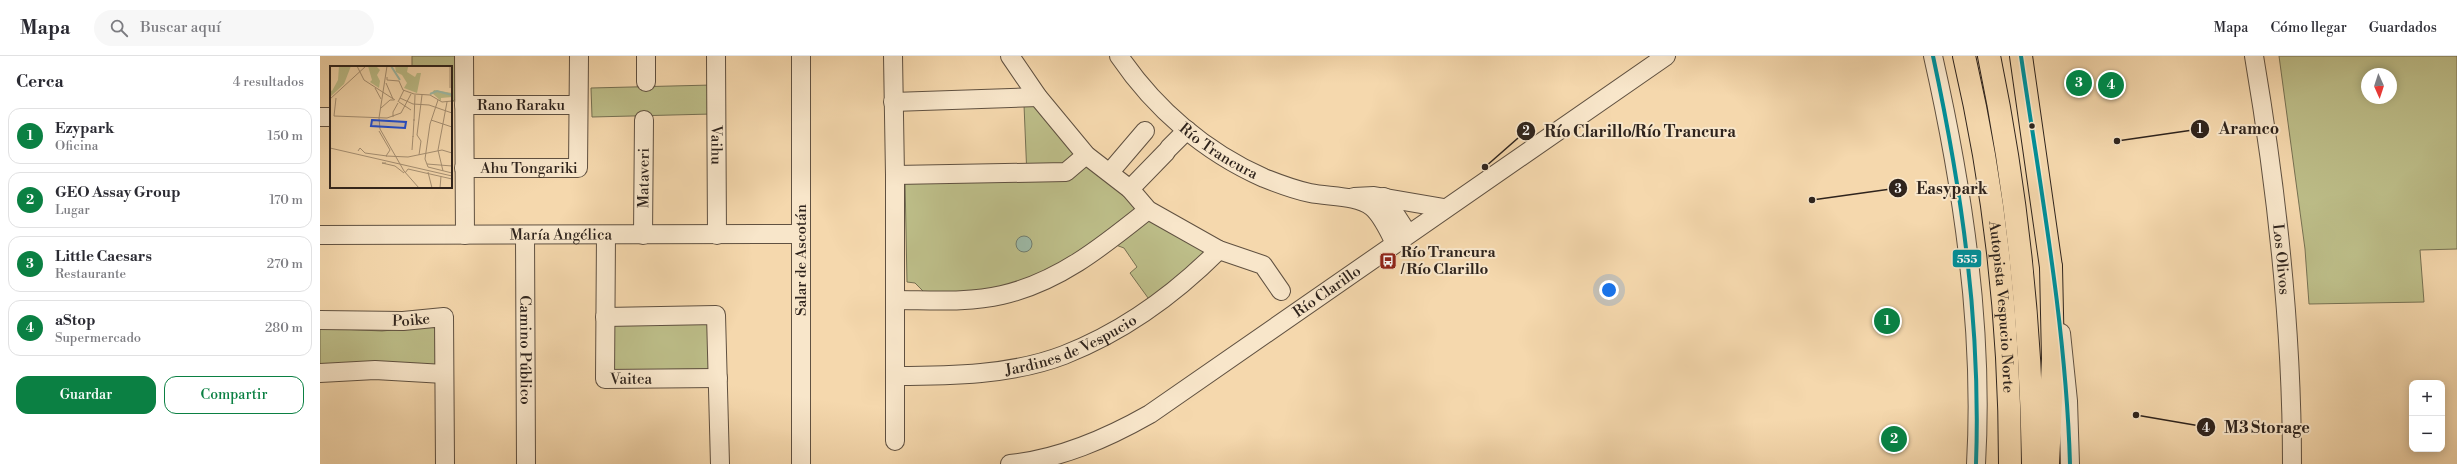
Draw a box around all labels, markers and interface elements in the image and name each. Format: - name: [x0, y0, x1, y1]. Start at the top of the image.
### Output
- search box: [94, 10, 374, 46]
- text: Mapa: [20, 16, 70, 40]
- icon: search: [108, 17, 130, 39]
- text: Buscar aquí: [140, 18, 221, 37]
- text: Mapa: [2214, 19, 2248, 37]
- text: Cómo llegar: [2270, 19, 2347, 37]
- text: Guardados: [2369, 19, 2437, 37]
- inset map: [330, 66, 452, 188]
- pin: 3: [2066, 68, 2092, 98]
- north arrow: [2361, 68, 2397, 104]
- pin: 4: [2098, 70, 2124, 100]
- text: Cerca: [16, 71, 64, 93]
- text: 4 resultados: [233, 74, 304, 90]
- street label: Rano Raraku: [477, 96, 565, 115]
- callout: Aramco: [2190, 115, 2287, 143]
- callout: Río Clarillo/Río Trancura: [1516, 117, 1744, 145]
- text: Ezypark: [55, 119, 114, 138]
- street label: Río Trancura: [1175, 119, 1261, 184]
- text: Aramco: [2218, 119, 2279, 139]
- unlabelled marker: [2027, 121, 2037, 131]
- text: Río Clarillo/Río Trancura: [1544, 122, 1736, 142]
- text: 1: [2197, 122, 2203, 137]
- street label: Vaihu: [706, 124, 726, 165]
- text: 2: [1522, 124, 1530, 139]
- text: 1: [27, 128, 33, 144]
- text: 150 m: [268, 128, 303, 144]
- text: Oficina: [55, 138, 98, 154]
- street label: Mataveri: [634, 148, 654, 208]
- street label: Ahu Tongariki: [479, 159, 578, 178]
- callout: Easypark: [1888, 174, 1996, 202]
- text: Easypark: [1916, 179, 1989, 199]
- text: 3: [1894, 182, 1902, 197]
- text: GEO Assay Group: [55, 183, 181, 202]
- text: 2: [26, 192, 34, 208]
- text: 170 m: [269, 192, 303, 208]
- text: Lugar: [55, 202, 90, 218]
- street label: Salar de Ascotán: [792, 204, 811, 316]
- street label: Autopista Vespucio Norte: [1984, 219, 2018, 393]
- street label: Los Olivos: [2268, 223, 2294, 295]
- street label: María Angélica: [510, 225, 613, 245]
- place label: Río Trancura / Río Clarillo: [1400, 243, 1497, 279]
- text: Little Caesars: [55, 247, 152, 266]
- line badge: 555: [1952, 249, 1982, 268]
- bus stop icon: Río Trancura / Río Clarillo: [1378, 251, 1398, 271]
- text: 555: [1957, 253, 1977, 267]
- text: 3: [26, 256, 34, 272]
- text: 270 m: [267, 256, 303, 272]
- street label: Río Clarillo: [1290, 262, 1365, 322]
- text: Restaurante: [55, 266, 126, 282]
- your location: [1599, 280, 1619, 300]
- street label: Camino Público: [515, 295, 535, 405]
- pin: 1: [1874, 306, 1900, 336]
- street label: Poike: [392, 309, 431, 331]
- text: aStop: [55, 311, 96, 330]
- street label: Jardines de Vespucio: [1003, 311, 1141, 380]
- text: 4: [26, 320, 34, 336]
- text: 280 m: [265, 320, 303, 336]
- text: Supermercado: [55, 330, 141, 346]
- street label: Vaitea: [609, 370, 653, 389]
- button: Guardar: [16, 376, 156, 414]
- button: Compartir: [164, 376, 304, 414]
- map controls: [2409, 380, 2445, 452]
- button: +: [2409, 380, 2445, 416]
- callout: M3 Storage: [2196, 413, 2317, 441]
- button: −: [2409, 416, 2445, 452]
- text: M3 Storage: [2224, 418, 2310, 438]
- text: 4: [2202, 421, 2210, 436]
- pin: 2: [1881, 424, 1907, 454]

